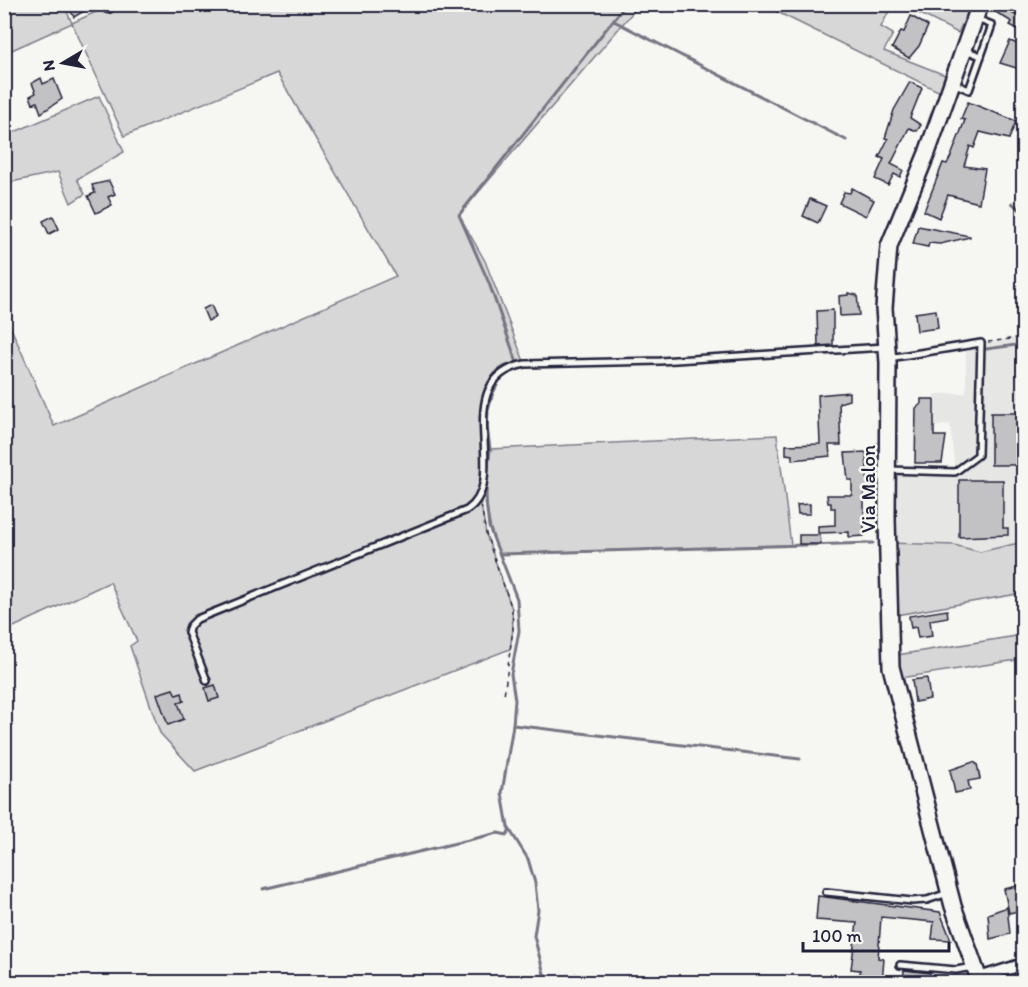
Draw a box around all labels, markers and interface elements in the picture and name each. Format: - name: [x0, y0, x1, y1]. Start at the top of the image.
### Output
- north arrow: [33, 33, 93, 93]
- text: N: [38, 59, 59, 72]
- street label: Via Malon: [855, 445, 880, 533]
- scale bar: [803, 915, 948, 953]
- text: 100 m: [812, 925, 862, 947]

